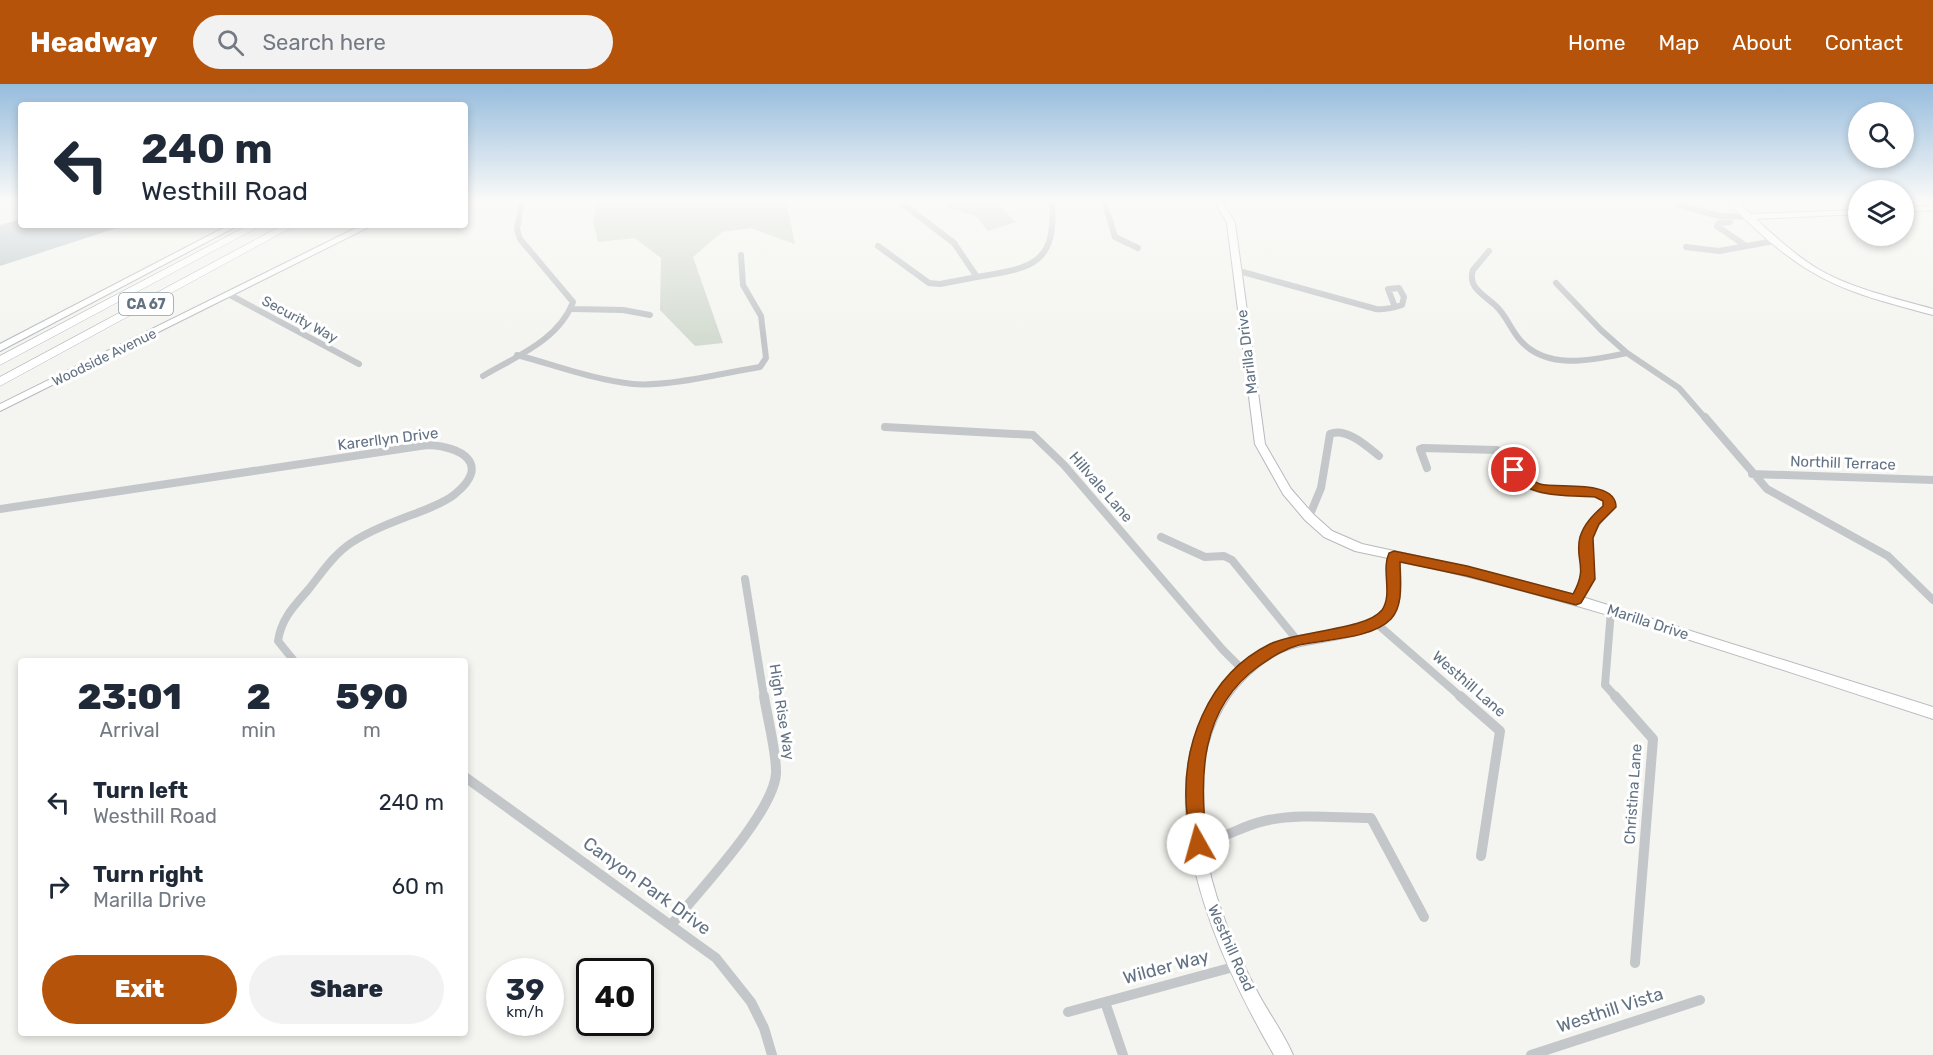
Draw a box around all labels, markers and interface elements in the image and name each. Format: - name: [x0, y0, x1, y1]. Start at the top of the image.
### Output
- search box: [193, 15, 613, 69]
- text: Headway: [30, 26, 157, 59]
- icon: search: [214, 26, 247, 59]
- text: Search here: [262, 29, 386, 56]
- text: Home: [1568, 30, 1625, 55]
- text: Map: [1658, 30, 1699, 55]
- text: About: [1732, 30, 1792, 55]
- text: Contact: [1825, 30, 1903, 55]
- map controls: [1848, 102, 1914, 246]
- button: search: [1848, 102, 1914, 168]
- text: 240 m: [141, 124, 273, 174]
- icon: left: [42, 126, 120, 204]
- text: Westhill Road: [141, 175, 308, 207]
- button: layers: [1848, 180, 1914, 246]
- street label: Security Way: [259, 292, 341, 347]
- road number: CA 67: [119, 293, 173, 315]
- street label: Marilla Drive: [1233, 309, 1261, 395]
- street label: Woodside Avenue: [49, 325, 159, 390]
- street label: Karerllyn Drive: [337, 424, 439, 454]
- pin: [1488, 444, 1539, 495]
- street label: Hillvale Lane: [1065, 448, 1137, 526]
- street label: Northill Terrace: [1790, 452, 1896, 474]
- icon: arrive: [1497, 453, 1530, 486]
- street label: Marilla Drive: [1605, 600, 1691, 644]
- street label: Westhill Lane: [1429, 647, 1509, 721]
- street label: High Rise Way: [766, 663, 798, 761]
- text: 23:01: [78, 675, 182, 718]
- text: 2: [246, 675, 271, 718]
- text: 590: [335, 675, 408, 718]
- text: Arrival: [100, 718, 160, 742]
- text: min: [241, 718, 276, 742]
- text: m: [363, 718, 381, 742]
- street label: Christina Lane: [1621, 743, 1645, 845]
- text: Turn left: [93, 777, 188, 804]
- icon: left: [42, 786, 75, 819]
- text: 240 m: [379, 789, 444, 816]
- text: Westhill Road: [93, 804, 217, 828]
- position arrow: [1166, 812, 1230, 876]
- street label: Canyon Park Drive: [579, 832, 715, 940]
- text: Turn right: [93, 861, 203, 888]
- icon: right: [42, 870, 75, 903]
- text: 60 m: [392, 873, 444, 900]
- text: Marilla Drive: [93, 888, 206, 912]
- street label: Westhill Road: [1204, 902, 1258, 994]
- street label: Wilder Way: [1121, 945, 1211, 989]
- button: Exit: [42, 955, 237, 1024]
- button: Share: [249, 955, 444, 1024]
- speed limit sign: 40: [576, 958, 654, 1036]
- text: 39: [506, 972, 545, 1008]
- street label: Westhill Vista: [1554, 982, 1666, 1038]
- text: km/h: [506, 1003, 544, 1021]

